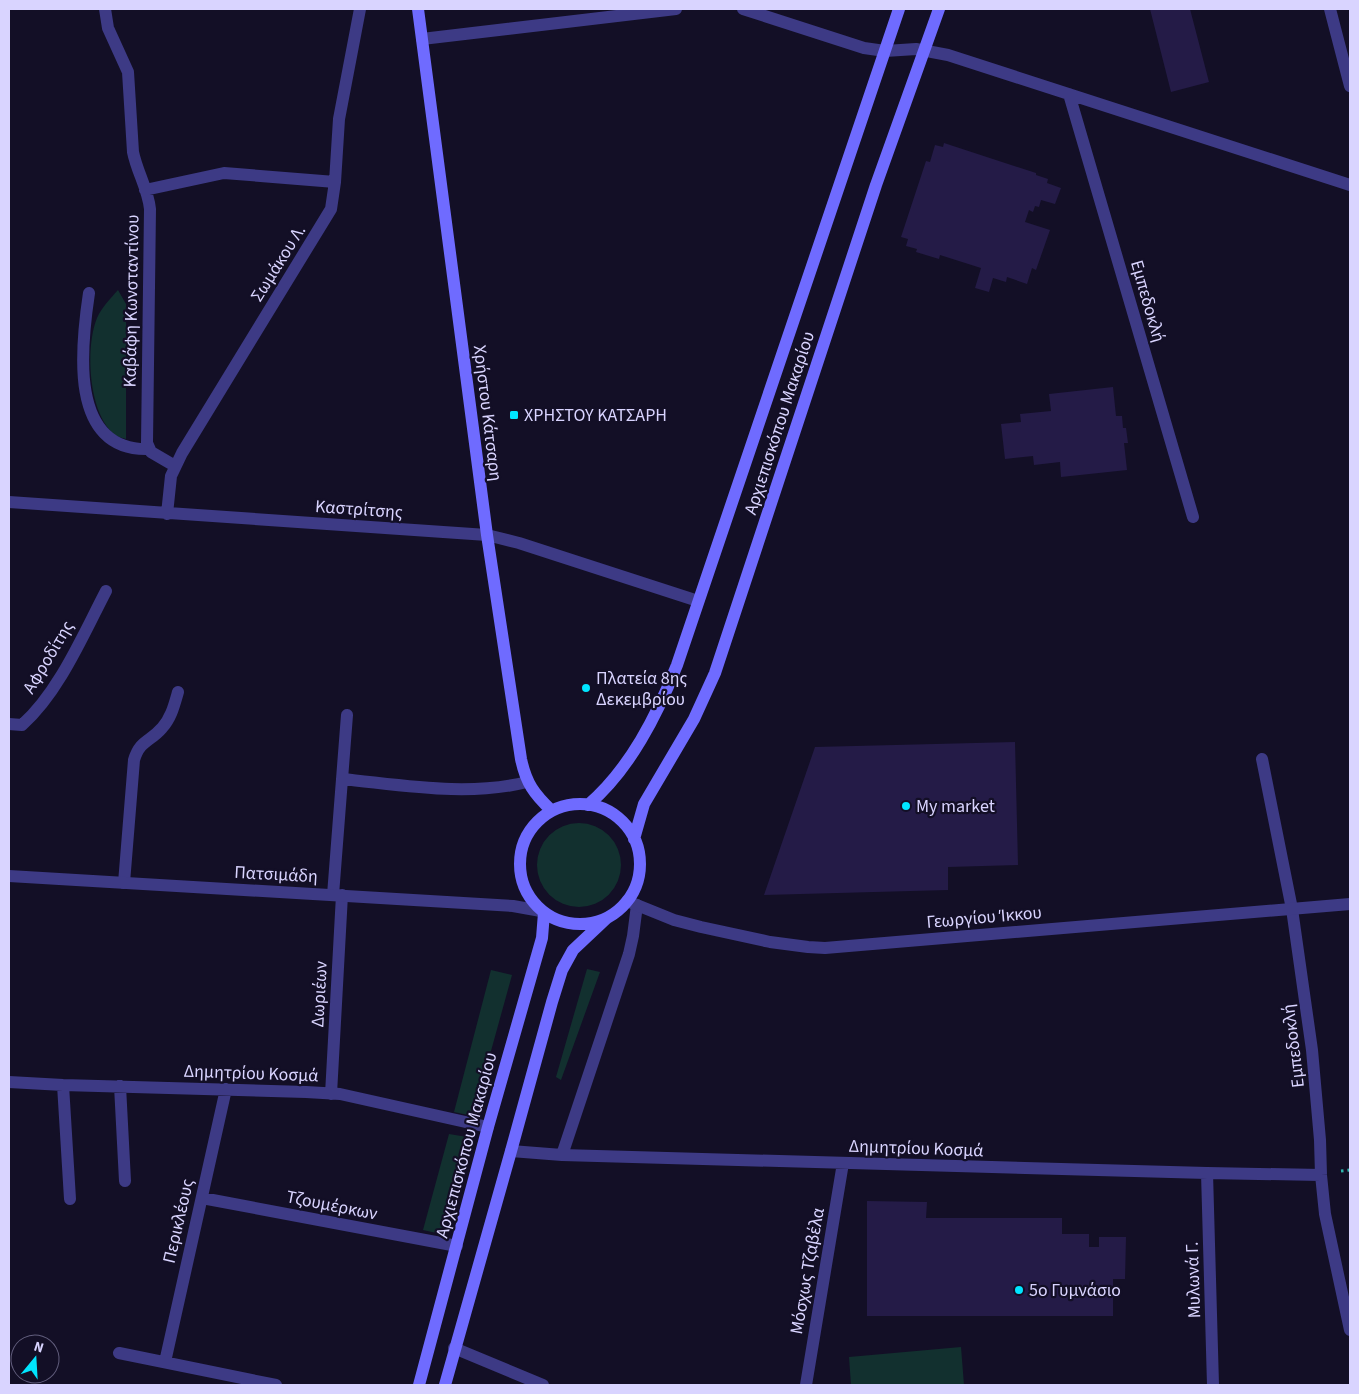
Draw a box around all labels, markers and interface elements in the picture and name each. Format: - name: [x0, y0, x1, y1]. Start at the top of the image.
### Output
- street label: Καβάφη Κωνσταντίνου: [117, 214, 146, 388]
- street label: Σωμάκου Λ.: [245, 220, 312, 307]
- street label: Εμπεδοκλή: [1124, 257, 1171, 345]
- street label: Αρχιεπισκόπου Μακαρίου: [738, 328, 821, 518]
- street label: Χρήστου Κάτσαρη: [467, 344, 508, 483]
- place label: ΧΡΗΣΤΟΥ ΚΑΤΣΑΡΗ: [524, 403, 667, 428]
- marker: ΧΡΗΣΤΟΥ ΚΑΤΣΑΡΗ: [508, 409, 520, 421]
- street label: Καστρίτσης: [314, 494, 404, 525]
- street label: Αφροδίτης: [17, 616, 80, 699]
- place label: Πλατεία 8ης Δεκεμβρίου: [596, 666, 687, 712]
- marker: Πλατεία 8ης Δεκεμβρίου: [580, 682, 592, 694]
- place label: My market: [916, 794, 995, 819]
- marker: My market: [900, 800, 912, 812]
- street label: Πατσιμάδη: [234, 860, 318, 889]
- street label: Γεωργίου Ίκκου: [925, 900, 1043, 935]
- street label: Δωριέων: [305, 960, 334, 1028]
- street label: Εμπεδοκλή: [1276, 1003, 1311, 1089]
- street label: Αρχιεπισκόπου Μακαρίου: [430, 1049, 503, 1241]
- street label: Δημητρίου Κοσμά: [183, 1059, 319, 1088]
- street label: Δημητρίου Κοσμά: [848, 1134, 984, 1163]
- street label: Περικλέους: [157, 1176, 200, 1266]
- street label: Τζουμέρκων: [284, 1184, 380, 1227]
- street label: Μόσχως Τζαβέλα: [784, 1206, 831, 1336]
- street label: Μυλωνά Γ.: [1180, 1241, 1207, 1319]
- place label: 5ο Γυμνάσιο: [1029, 1278, 1121, 1303]
- marker: 5ο Γυμνάσιο: [1013, 1284, 1025, 1296]
- north arrow: [10, 1334, 60, 1384]
- text: N: [31, 1337, 46, 1359]

